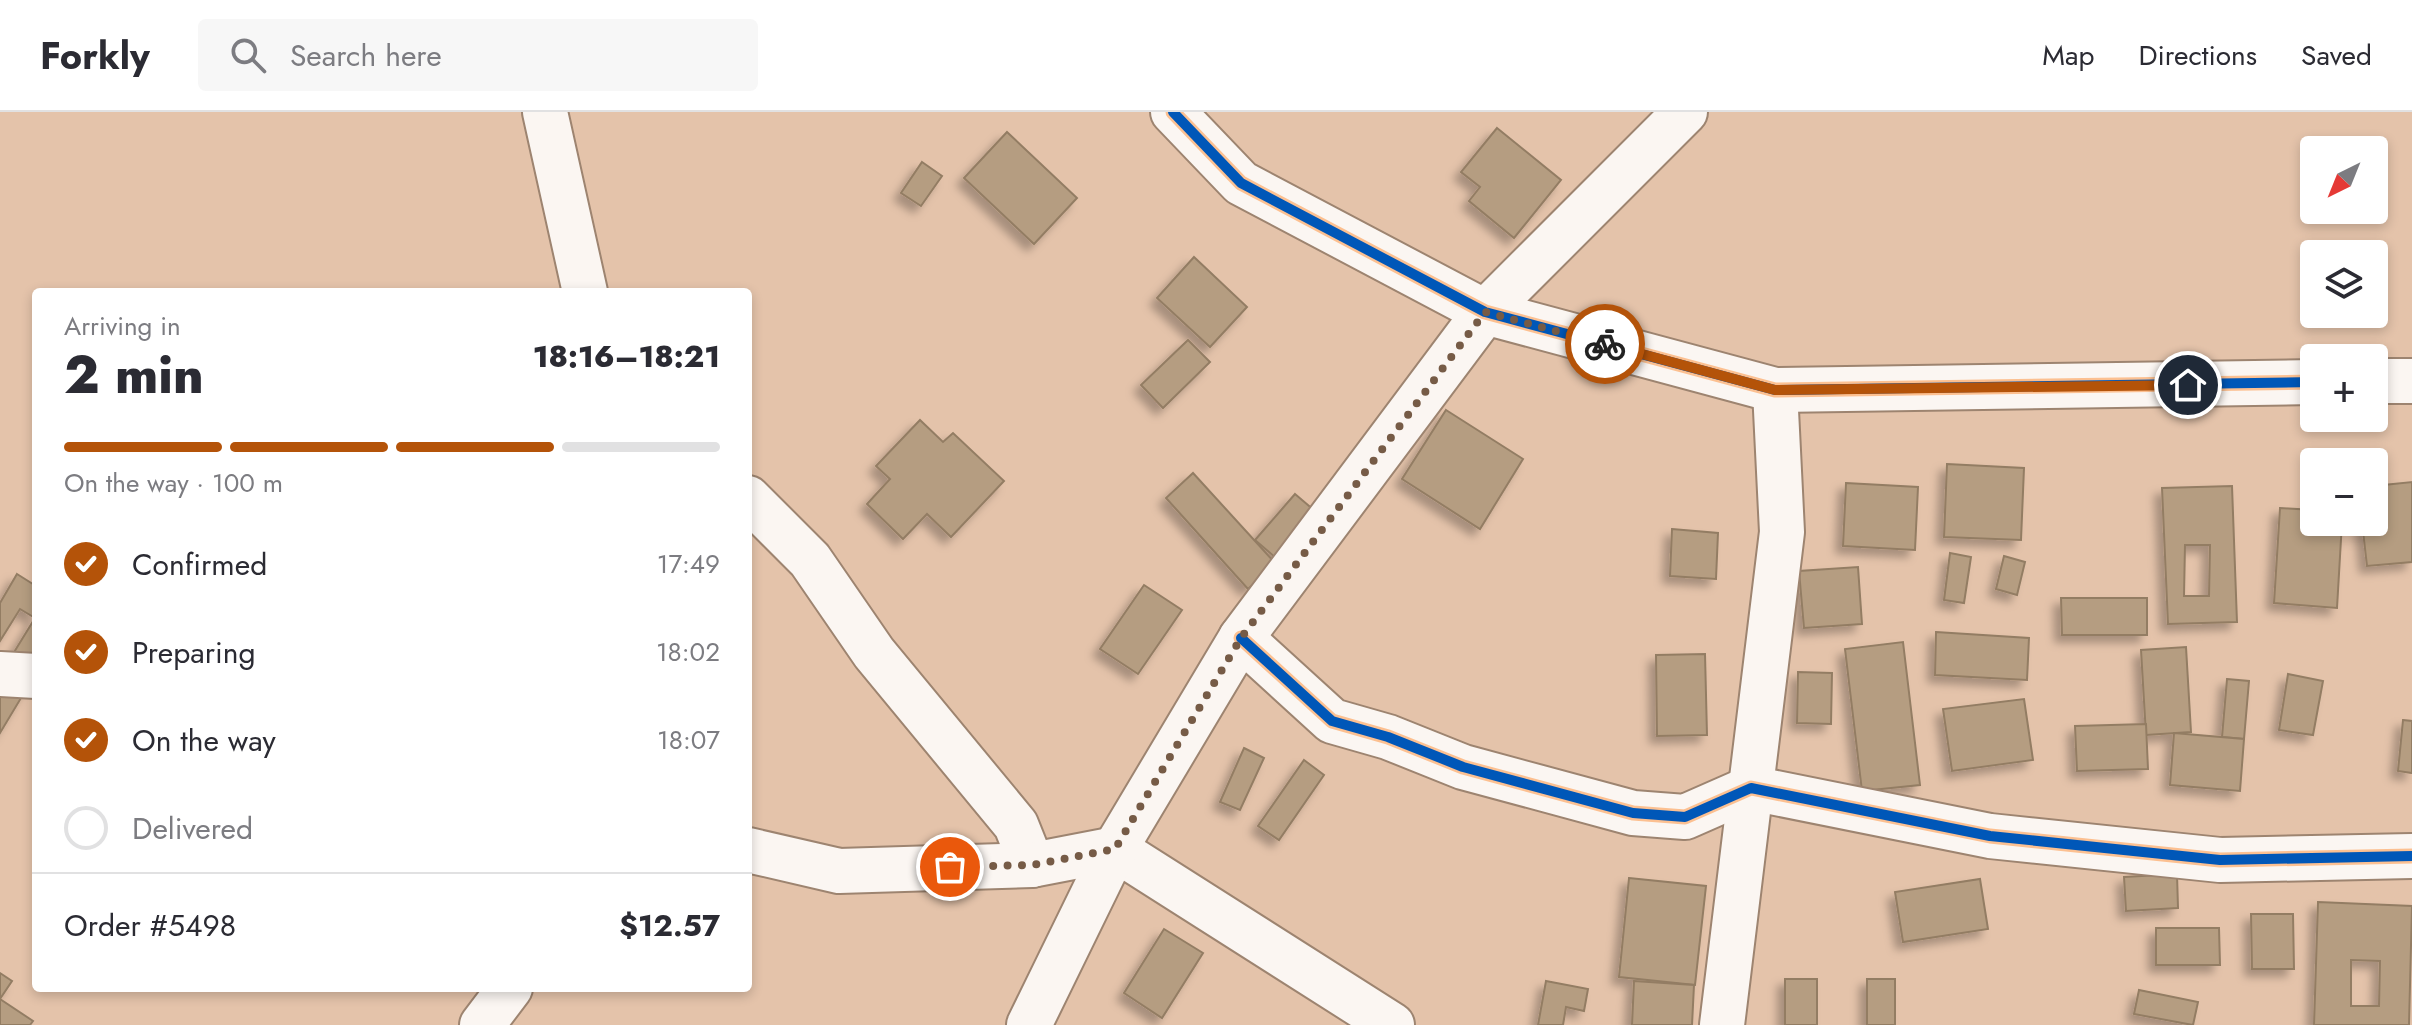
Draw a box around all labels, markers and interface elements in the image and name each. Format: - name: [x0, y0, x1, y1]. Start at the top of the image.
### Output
- search box: [198, 19, 758, 91]
- text: Forkly: [40, 28, 150, 83]
- icon: search: [226, 33, 270, 77]
- text: Search here: [290, 34, 442, 77]
- text: Map: [2042, 35, 2094, 76]
- text: Directions: [2138, 35, 2257, 76]
- text: Saved: [2301, 35, 2372, 76]
- north arrow: [2300, 136, 2388, 224]
- map controls: [2300, 136, 2388, 536]
- button: layers: [2300, 240, 2388, 328]
- courier: [1565, 304, 1645, 384]
- text: Arriving in: [64, 307, 181, 345]
- icon: bike: [1583, 322, 1627, 366]
- text: 18:16–18:21: [533, 335, 720, 378]
- text: 2 min: [64, 337, 204, 413]
- button: +: [2300, 344, 2388, 432]
- pin: [2154, 351, 2222, 419]
- icon: home: [2166, 363, 2210, 407]
- button: −: [2300, 448, 2388, 536]
- text: On the way · 100 m: [64, 464, 283, 502]
- icon: check: [64, 542, 108, 586]
- text: Confirmed: [132, 543, 267, 586]
- text: 17:49: [657, 545, 720, 583]
- icon: check: [64, 630, 108, 674]
- text: Preparing: [132, 631, 256, 674]
- text: 18:02: [656, 633, 720, 671]
- icon: check: [64, 718, 108, 762]
- text: On the way: [132, 719, 276, 762]
- text: 18:07: [657, 721, 720, 759]
- text: Delivered: [132, 807, 253, 850]
- pin: [916, 833, 984, 901]
- icon: bag: [928, 845, 972, 889]
- text: Order #5498: [64, 904, 236, 947]
- text: $12.57: [619, 904, 720, 947]

